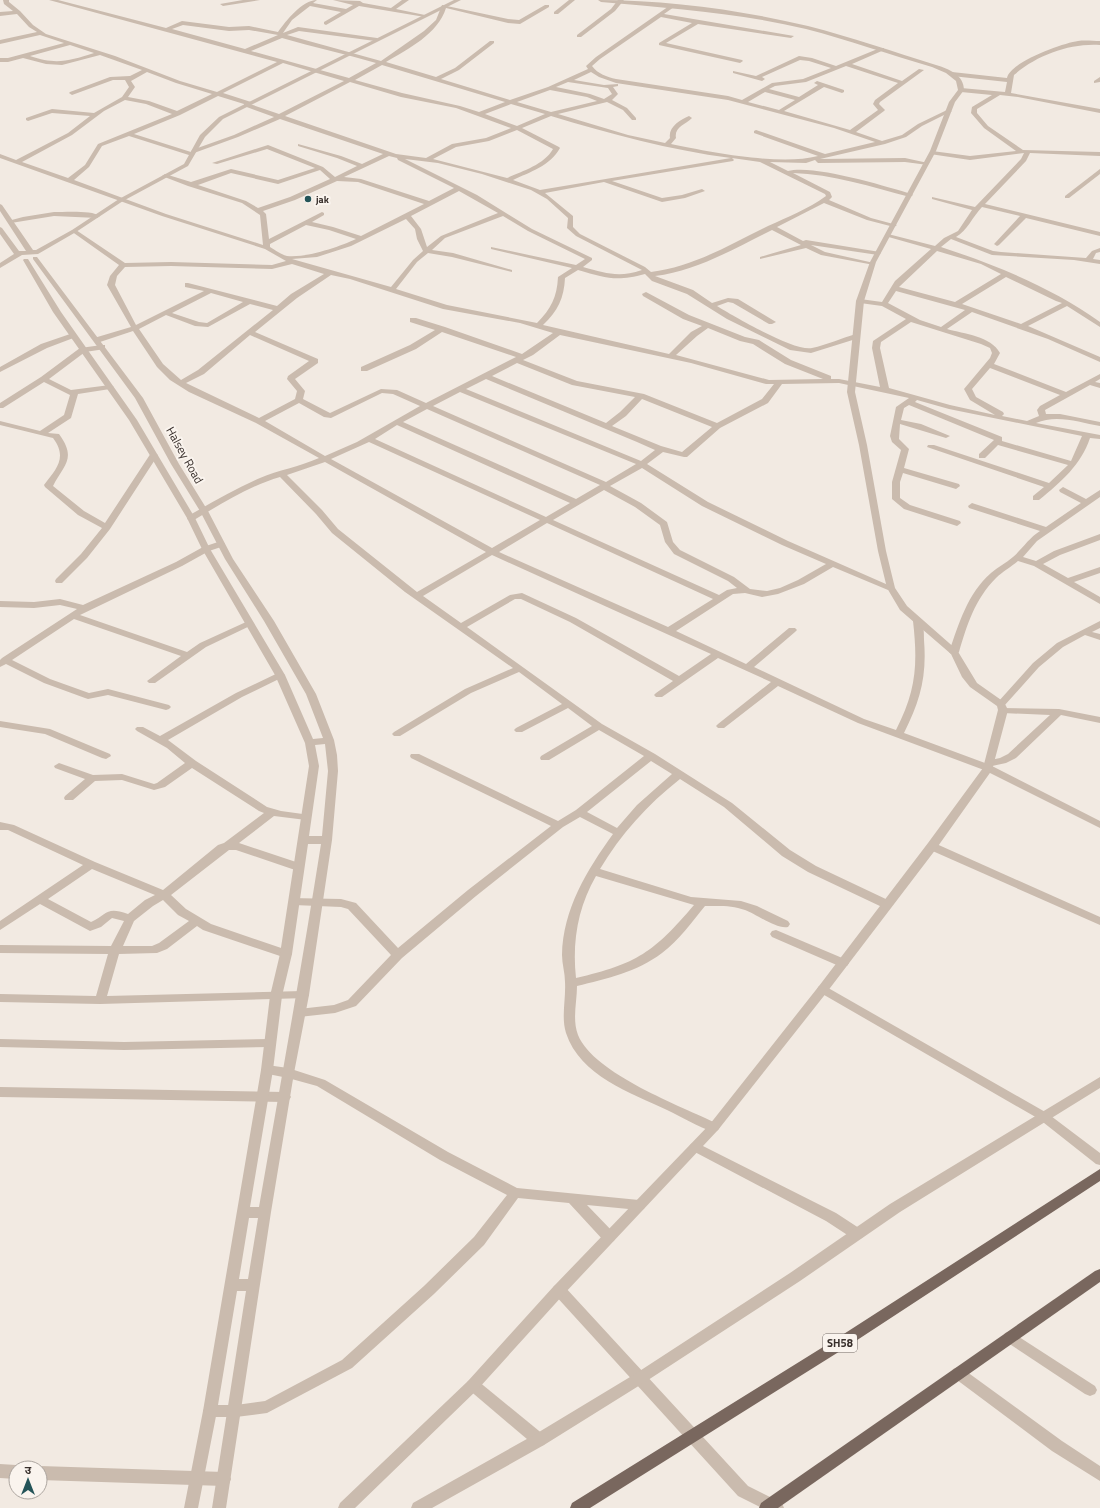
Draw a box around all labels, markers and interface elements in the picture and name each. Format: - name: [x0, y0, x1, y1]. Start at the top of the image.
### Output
- place label: jak: [315, 192, 330, 207]
- marker: jak: [303, 194, 313, 204]
- street label: Halsey Road: [161, 423, 209, 487]
- road number: SH58: [823, 1334, 857, 1352]
- north arrow: [8, 1460, 48, 1500]
- text: उ: [25, 1462, 32, 1478]

